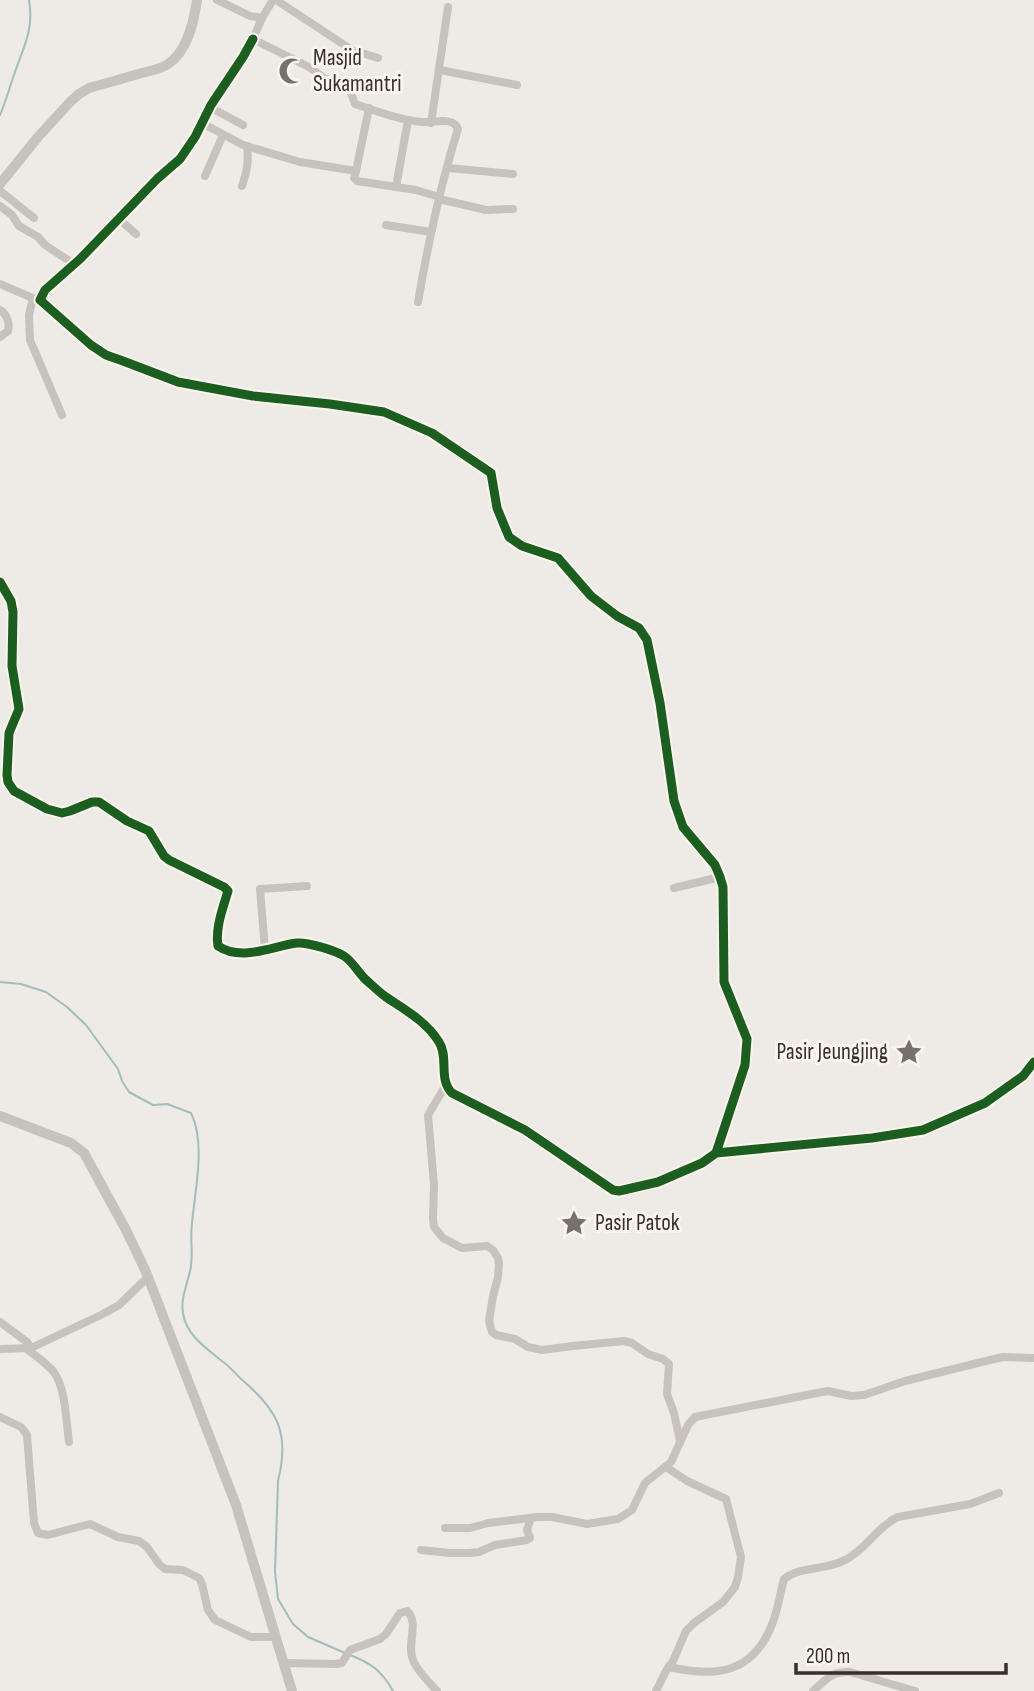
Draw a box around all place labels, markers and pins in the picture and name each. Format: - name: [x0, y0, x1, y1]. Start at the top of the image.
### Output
- place label: Masjid Sukamantri: [313, 44, 402, 98]
- mosque icon: Masjid Sukamantri: [277, 56, 307, 86]
- place icon: Pasir Jeungjing: [894, 1037, 924, 1067]
- place label: Pasir Jeungjing: [776, 1038, 888, 1066]
- place icon: Pasir Patok: [559, 1208, 589, 1238]
- place label: Pasir Patok: [595, 1209, 680, 1237]

